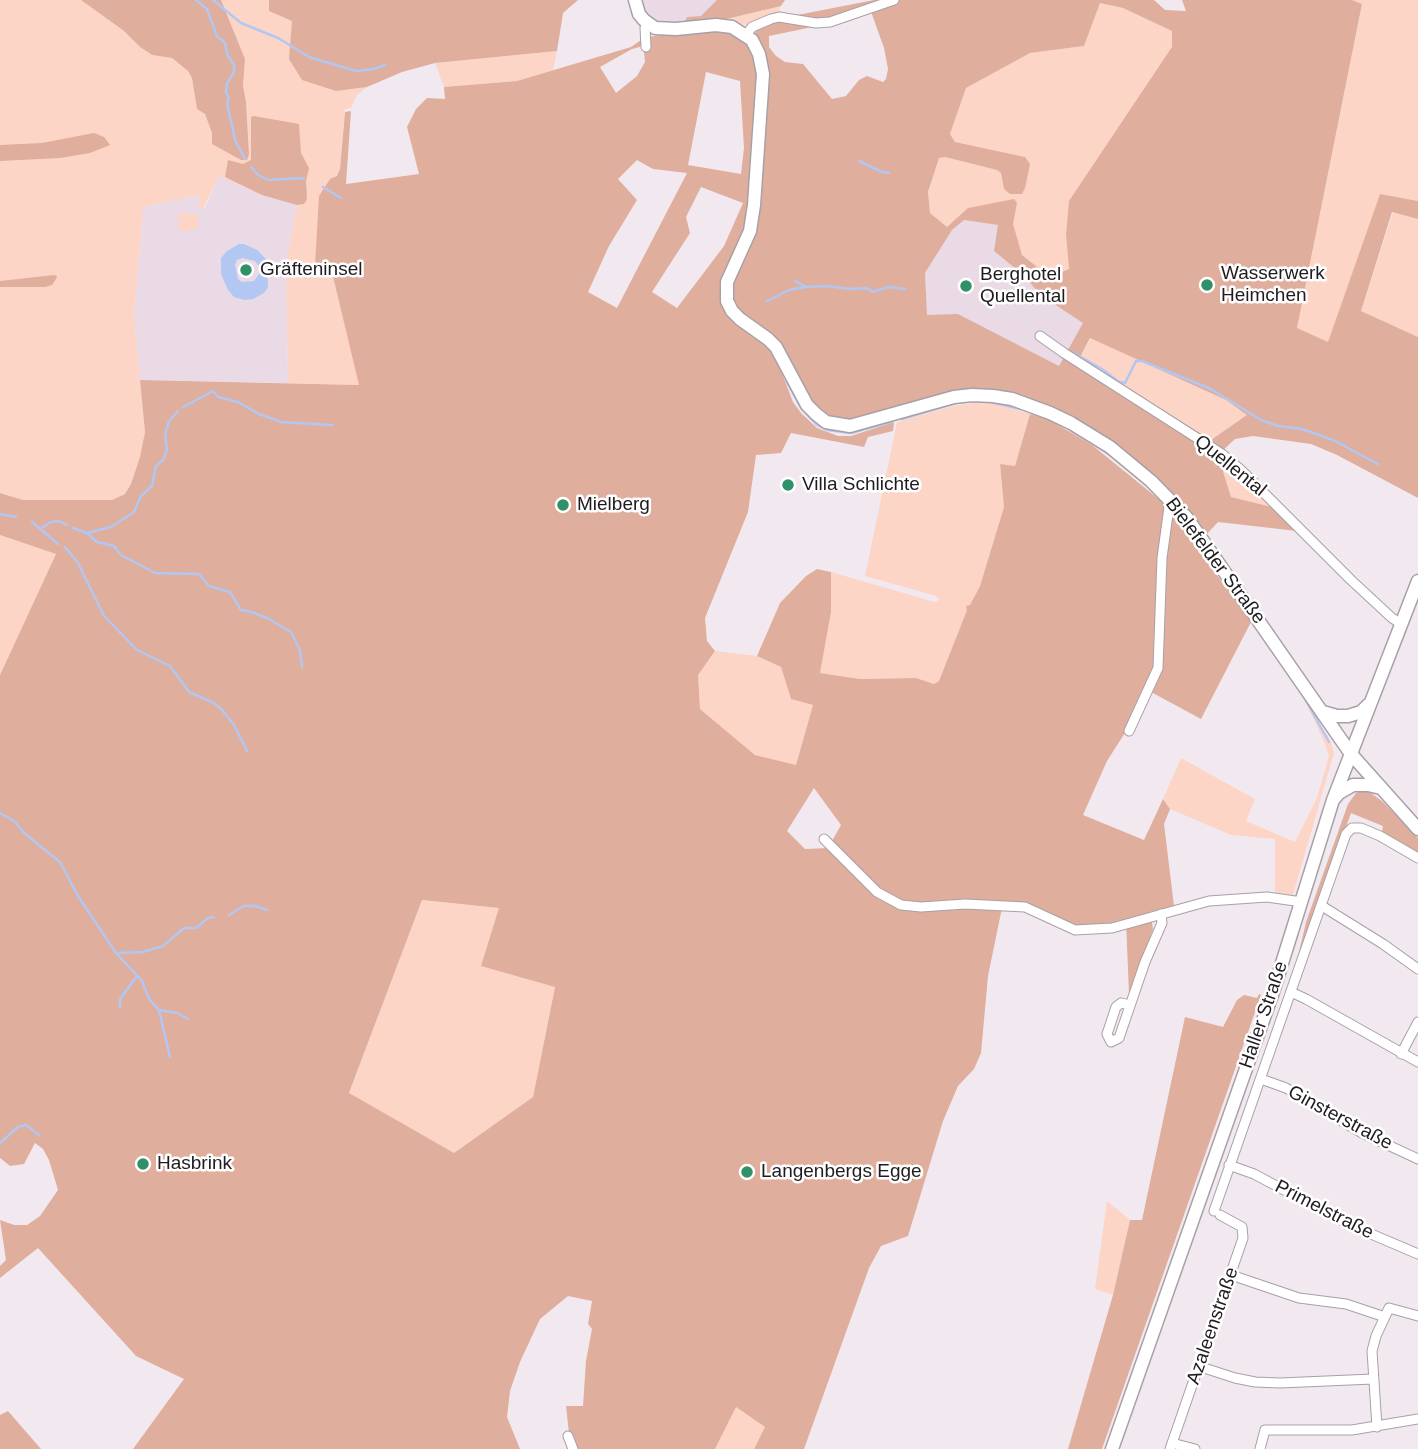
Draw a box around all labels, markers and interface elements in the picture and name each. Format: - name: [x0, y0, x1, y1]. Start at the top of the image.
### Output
- place label: Gräfteninsel: [260, 259, 362, 281]
- marker: Gräfteninsel: [238, 262, 254, 278]
- place label: Wasserwerk Heimchen: [1221, 263, 1325, 307]
- place label: Berghotel Quellental: [980, 264, 1066, 308]
- marker: Wasserwerk Heimchen: [1199, 277, 1215, 293]
- marker: Berghotel Quellental: [958, 278, 974, 294]
- street label: Quellental: [1190, 430, 1270, 502]
- place label: Villa Schlichte: [802, 474, 920, 496]
- marker: Villa Schlichte: [780, 477, 796, 493]
- street label: Bielefelder Straße: [1160, 493, 1270, 629]
- place label: Mielberg: [577, 494, 650, 516]
- marker: Mielberg: [555, 497, 571, 513]
- street label: Haller Straße: [1235, 958, 1293, 1072]
- street label: Ginsterstraße: [1284, 1081, 1396, 1155]
- place label: Hasbrink: [157, 1153, 232, 1175]
- marker: Hasbrink: [135, 1156, 151, 1172]
- place label: Langenbergs Egge: [761, 1161, 922, 1183]
- marker: Langenbergs Egge: [739, 1164, 755, 1180]
- street label: Primelstraße: [1271, 1175, 1377, 1245]
- street label: Azaleenstraße: [1182, 1264, 1244, 1388]

